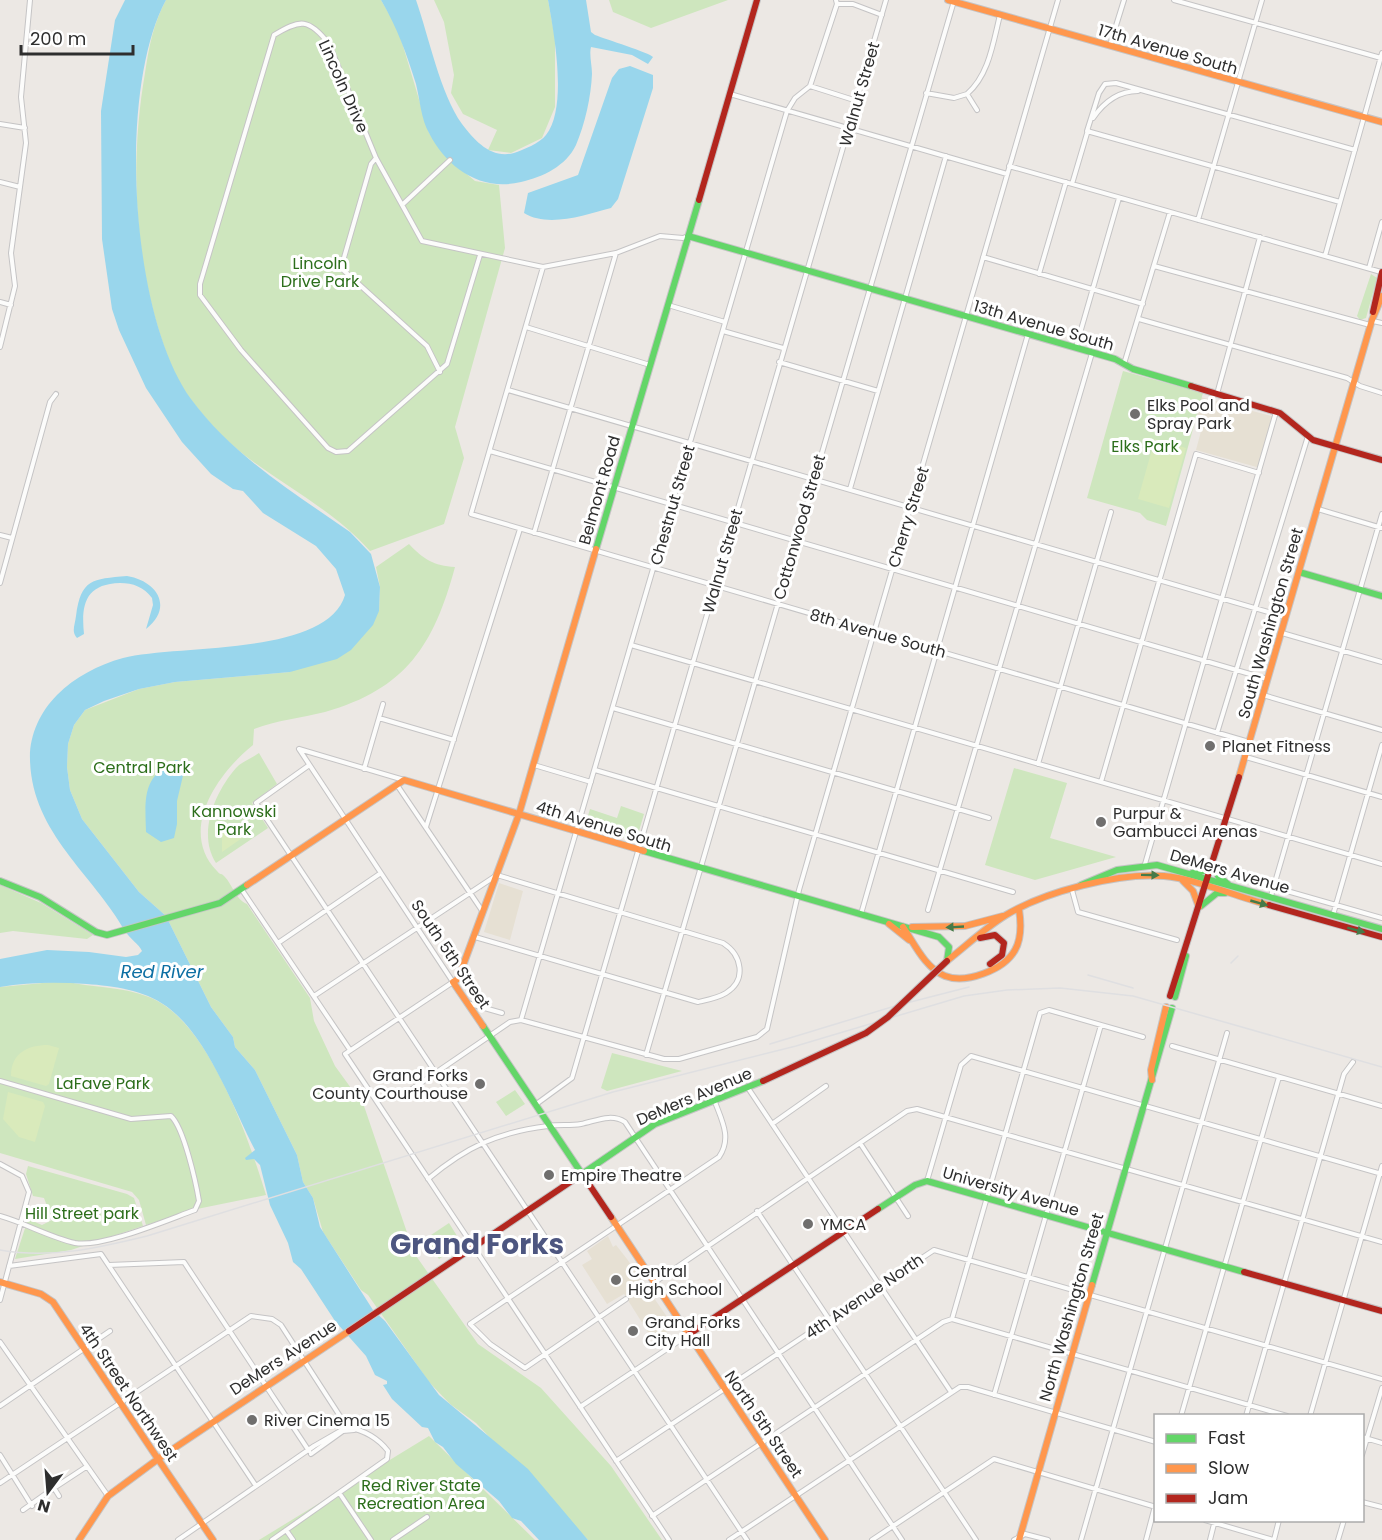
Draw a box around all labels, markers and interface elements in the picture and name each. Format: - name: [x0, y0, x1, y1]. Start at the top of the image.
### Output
- scale bar: [21, 18, 134, 56]
- street label: 17th Avenue South: [1095, 19, 1240, 80]
- text: 200 m: [30, 26, 86, 51]
- street label: Lincoln Drive: [313, 36, 374, 136]
- street label: Walnut Street: [834, 39, 885, 149]
- park label: Lincoln Drive Park: [281, 252, 360, 293]
- street label: 13th Avenue South: [971, 294, 1117, 357]
- place label: Elks Pool and Spray Park: [1147, 394, 1250, 435]
- marker: Elks Pool and Spray Park: [1128, 407, 1142, 421]
- street label: Belmont Road: [573, 433, 626, 547]
- park label: Elks Park: [1111, 435, 1179, 458]
- street label: Chestnut Street: [644, 442, 701, 568]
- street label: Cottonwood Street: [768, 452, 831, 603]
- street label: Cherry Street: [882, 464, 935, 571]
- street label: Walnut Street: [697, 506, 748, 616]
- street label: South Washington Street: [1232, 525, 1309, 721]
- street label: 8th Avenue South: [807, 603, 949, 664]
- place label: Planet Fitness: [1222, 735, 1331, 758]
- marker: Planet Fitness: [1203, 739, 1217, 753]
- park label: Central Park: [93, 756, 192, 779]
- street label: 4th Avenue South: [533, 795, 674, 858]
- park label: Kannowski Park: [192, 800, 276, 841]
- place label: Purpur & Gambucci Arenas: [1113, 802, 1258, 843]
- marker: Purpur & Gambucci Arenas: [1094, 815, 1108, 829]
- street label: DeMers Avenue: [1167, 843, 1293, 900]
- one-way arrow: [1141, 870, 1160, 880]
- street label: South 5th Street: [405, 895, 496, 1014]
- one-way arrow: [1250, 899, 1268, 908]
- one-way arrow: [945, 922, 964, 931]
- one-way arrow: [1347, 926, 1366, 936]
- water label: Red River: [121, 959, 205, 984]
- street label: DeMers Avenue: [633, 1062, 756, 1131]
- place label: Grand Forks County Courthouse: [312, 1064, 468, 1105]
- park label: LaFave Park: [56, 1072, 151, 1095]
- marker: Grand Forks County Courthouse: [473, 1077, 487, 1091]
- street label: University Avenue: [940, 1161, 1082, 1222]
- place label: Empire Theatre: [561, 1164, 682, 1187]
- marker: Empire Theatre: [542, 1168, 556, 1182]
- park label: Hill Street park: [25, 1202, 140, 1225]
- street label: North Washington Street: [1034, 1210, 1109, 1404]
- place label: YMCA: [820, 1213, 866, 1236]
- marker: YMCA: [801, 1217, 815, 1231]
- district label: Grand Forks: [390, 1225, 564, 1264]
- street label: 4th Avenue North: [801, 1248, 928, 1345]
- place label: Central High School: [628, 1260, 722, 1301]
- marker: Central High School: [609, 1273, 623, 1287]
- place label: Grand Forks City Hall: [645, 1311, 740, 1352]
- street label: DeMers Avenue: [225, 1314, 341, 1401]
- street label: 4th Street Northwest: [74, 1319, 184, 1466]
- marker: Grand Forks City Hall: [626, 1324, 640, 1338]
- street label: North 5th Street: [719, 1366, 808, 1483]
- place label: River Cinema 15: [264, 1409, 390, 1432]
- marker: River Cinema 15: [245, 1413, 259, 1427]
- legend: [1154, 1414, 1364, 1522]
- text: Fast: [1208, 1425, 1245, 1450]
- text: Slow: [1208, 1455, 1250, 1480]
- north arrow: [18, 1462, 78, 1522]
- park label: Red River State Recreation Area: [357, 1474, 485, 1515]
- text: Jam: [1208, 1485, 1248, 1510]
- text: N: [35, 1493, 53, 1519]

